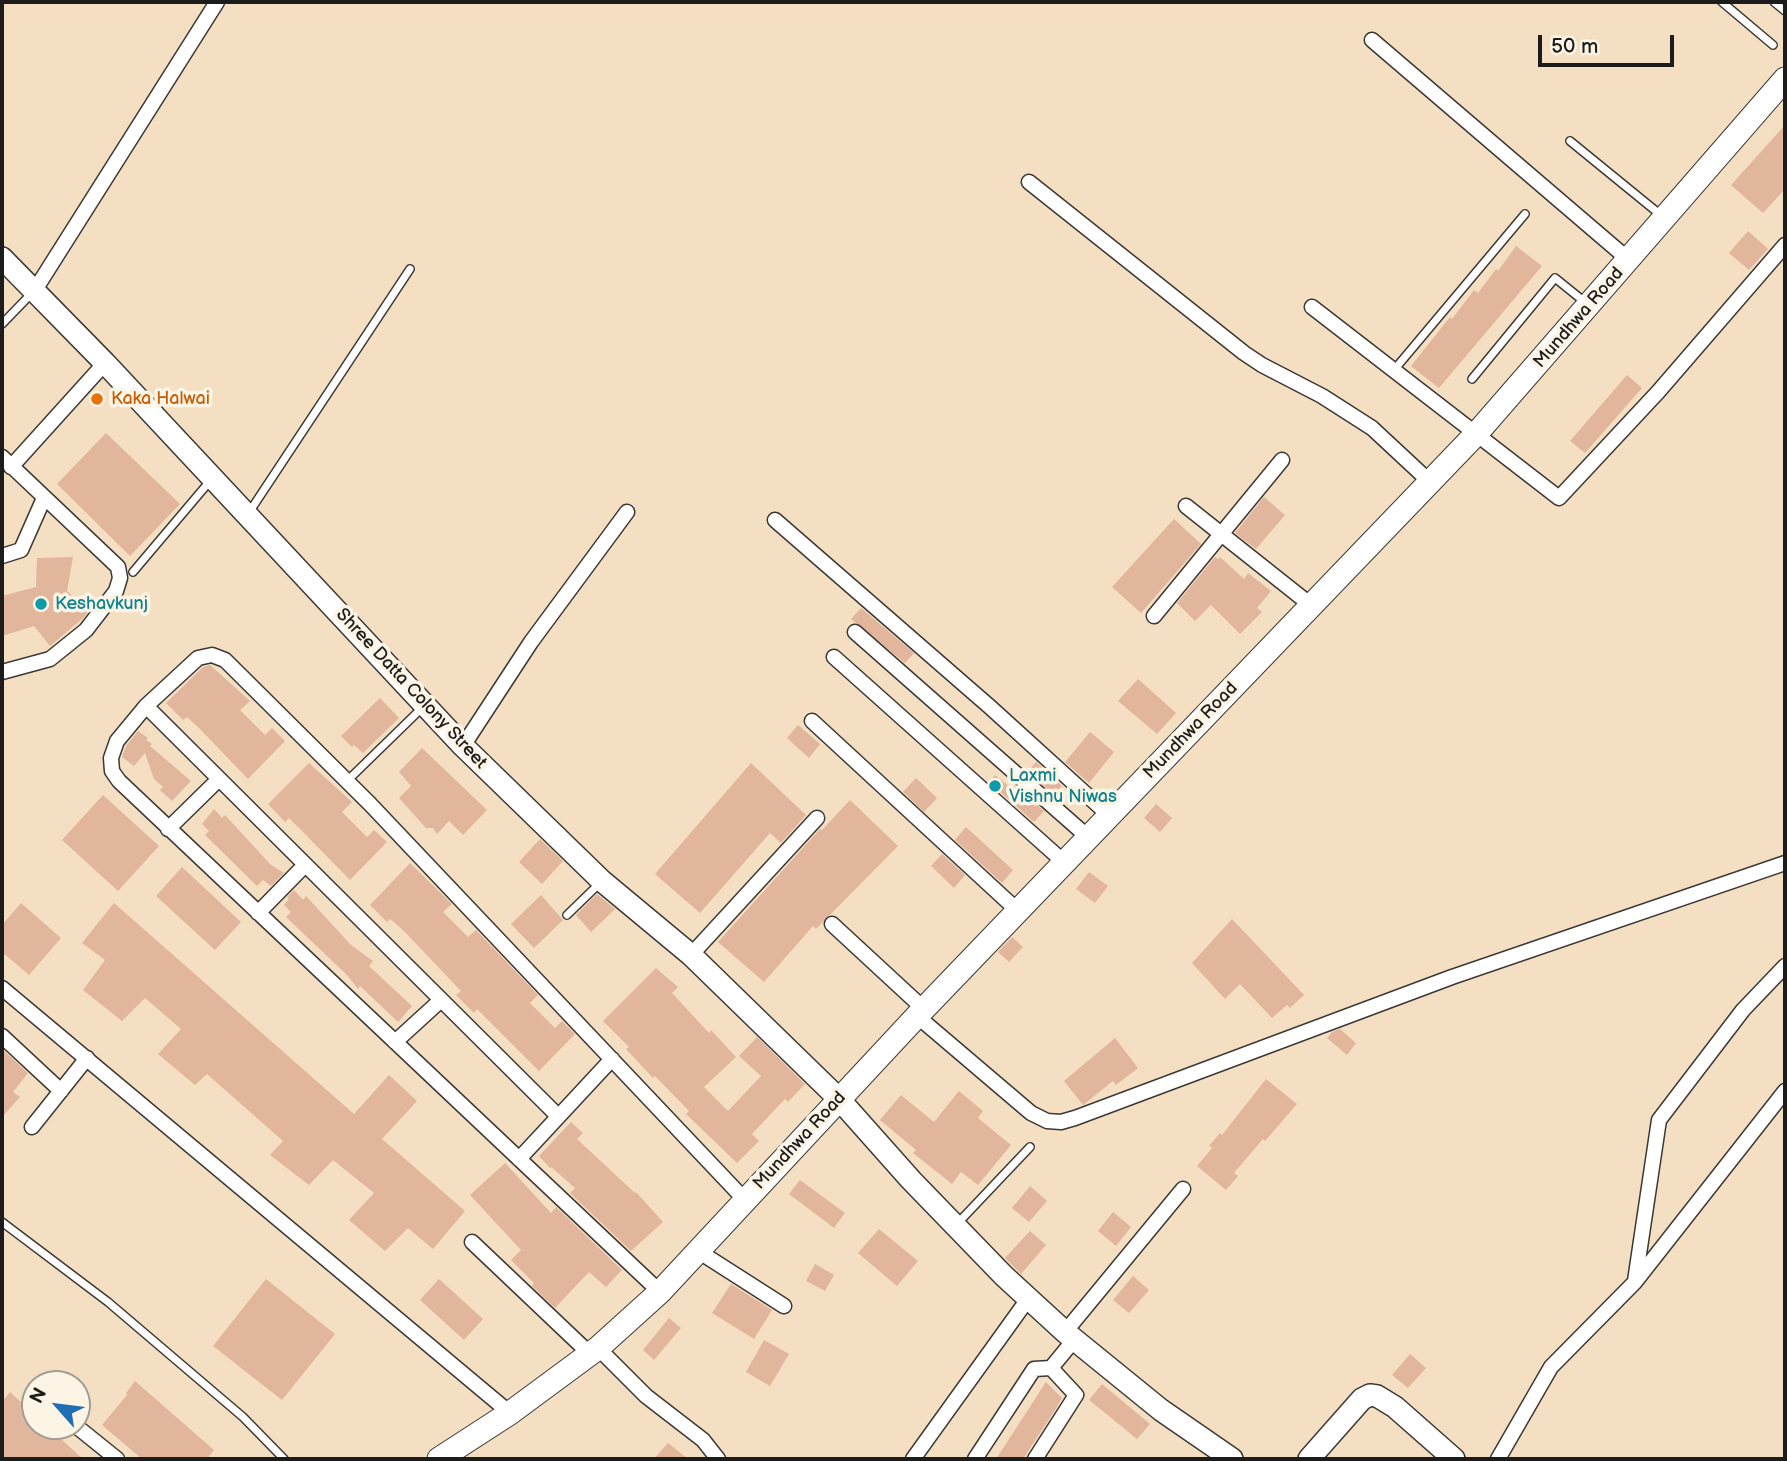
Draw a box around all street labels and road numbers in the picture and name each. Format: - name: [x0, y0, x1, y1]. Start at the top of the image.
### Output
- street label: Mundhwa Road: [1529, 263, 1629, 373]
- street label: Shree Datta Colony Street: [331, 604, 491, 774]
- street label: Mundhwa Road: [1139, 678, 1243, 784]
- street label: Mundhwa Road: [749, 1087, 851, 1195]

